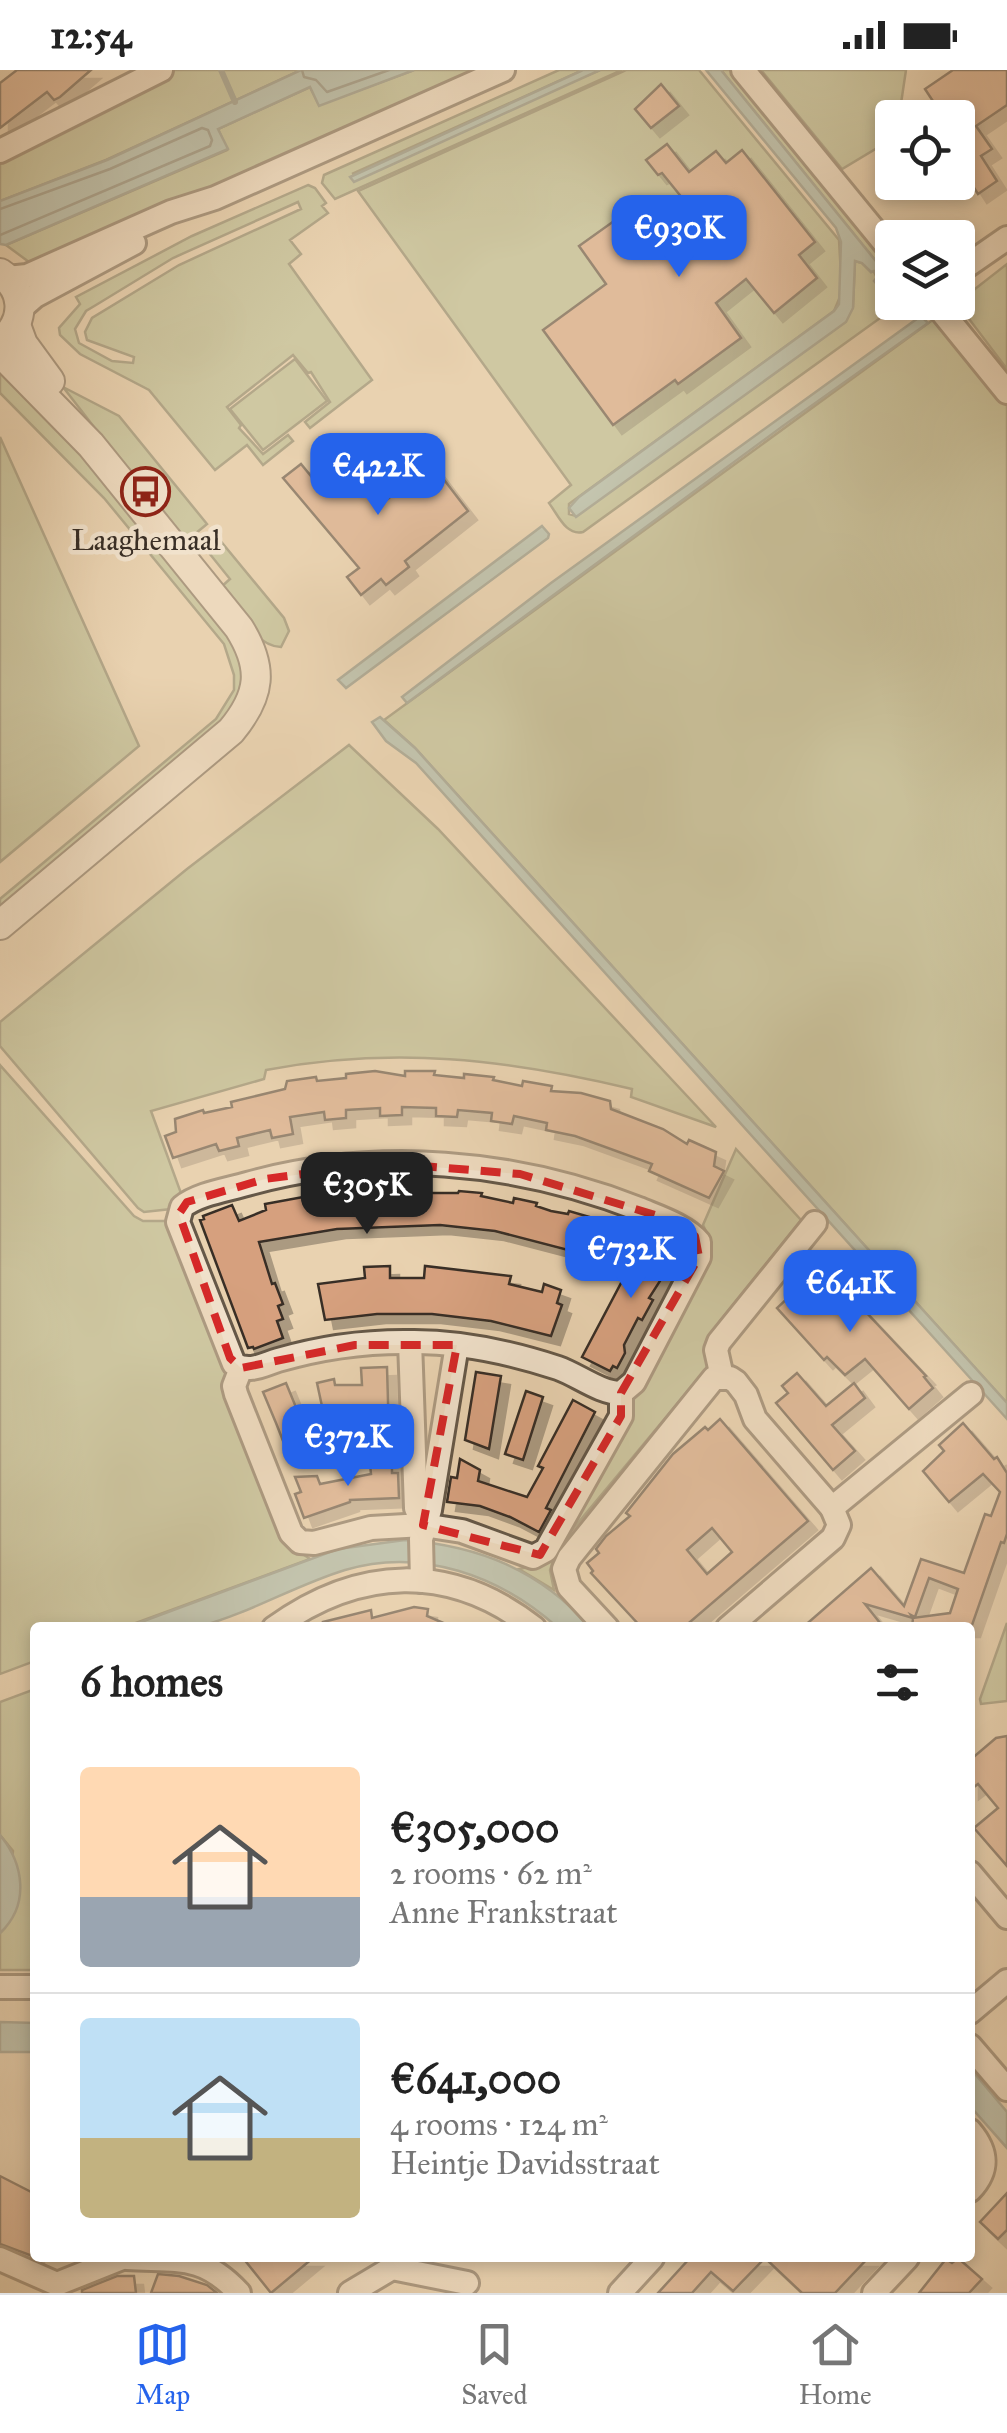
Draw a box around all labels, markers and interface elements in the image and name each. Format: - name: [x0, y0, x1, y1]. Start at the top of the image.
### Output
- text: 12:54: [50, 12, 131, 58]
- map controls: [875, 100, 975, 320]
- button: locate: [875, 100, 975, 200]
- pin: €930K: [609, 195, 749, 280]
- text: €930K: [634, 208, 724, 247]
- button: layers: [875, 220, 975, 320]
- pin: €422K: [308, 433, 448, 518]
- text: €422K: [332, 446, 424, 485]
- bus stop icon: Laaghemaal: [120, 465, 172, 517]
- place label: Laaghemaal: [71, 522, 221, 558]
- pin: €305K: [297, 1152, 437, 1237]
- text: €305K: [323, 1165, 411, 1204]
- pin: €732K: [561, 1216, 701, 1301]
- text: €732K: [587, 1229, 675, 1268]
- pin: €641K: [780, 1250, 920, 1335]
- text: €641K: [806, 1263, 894, 1302]
- pin: €372K: [278, 1404, 418, 1489]
- text: €372K: [304, 1417, 392, 1456]
- icon: filters: [870, 1655, 925, 1710]
- text: 6 homes: [80, 1656, 223, 1708]
- text: €305,000: [390, 1802, 559, 1854]
- icon: home: [160, 1807, 280, 1927]
- text: 2 rooms · 62 m²: [390, 1854, 592, 1893]
- text: Anne Frankstraat: [390, 1893, 618, 1932]
- text: €641,000: [390, 2053, 561, 2105]
- icon: home: [160, 2058, 280, 2178]
- text: 4 rooms · 124 m²: [390, 2105, 608, 2144]
- text: Heintje Davidsstraat: [390, 2144, 660, 2183]
- tab: Map: [135, 2317, 190, 2412]
- tab: Saved: [461, 2317, 528, 2412]
- tab: Home: [798, 2317, 872, 2412]

